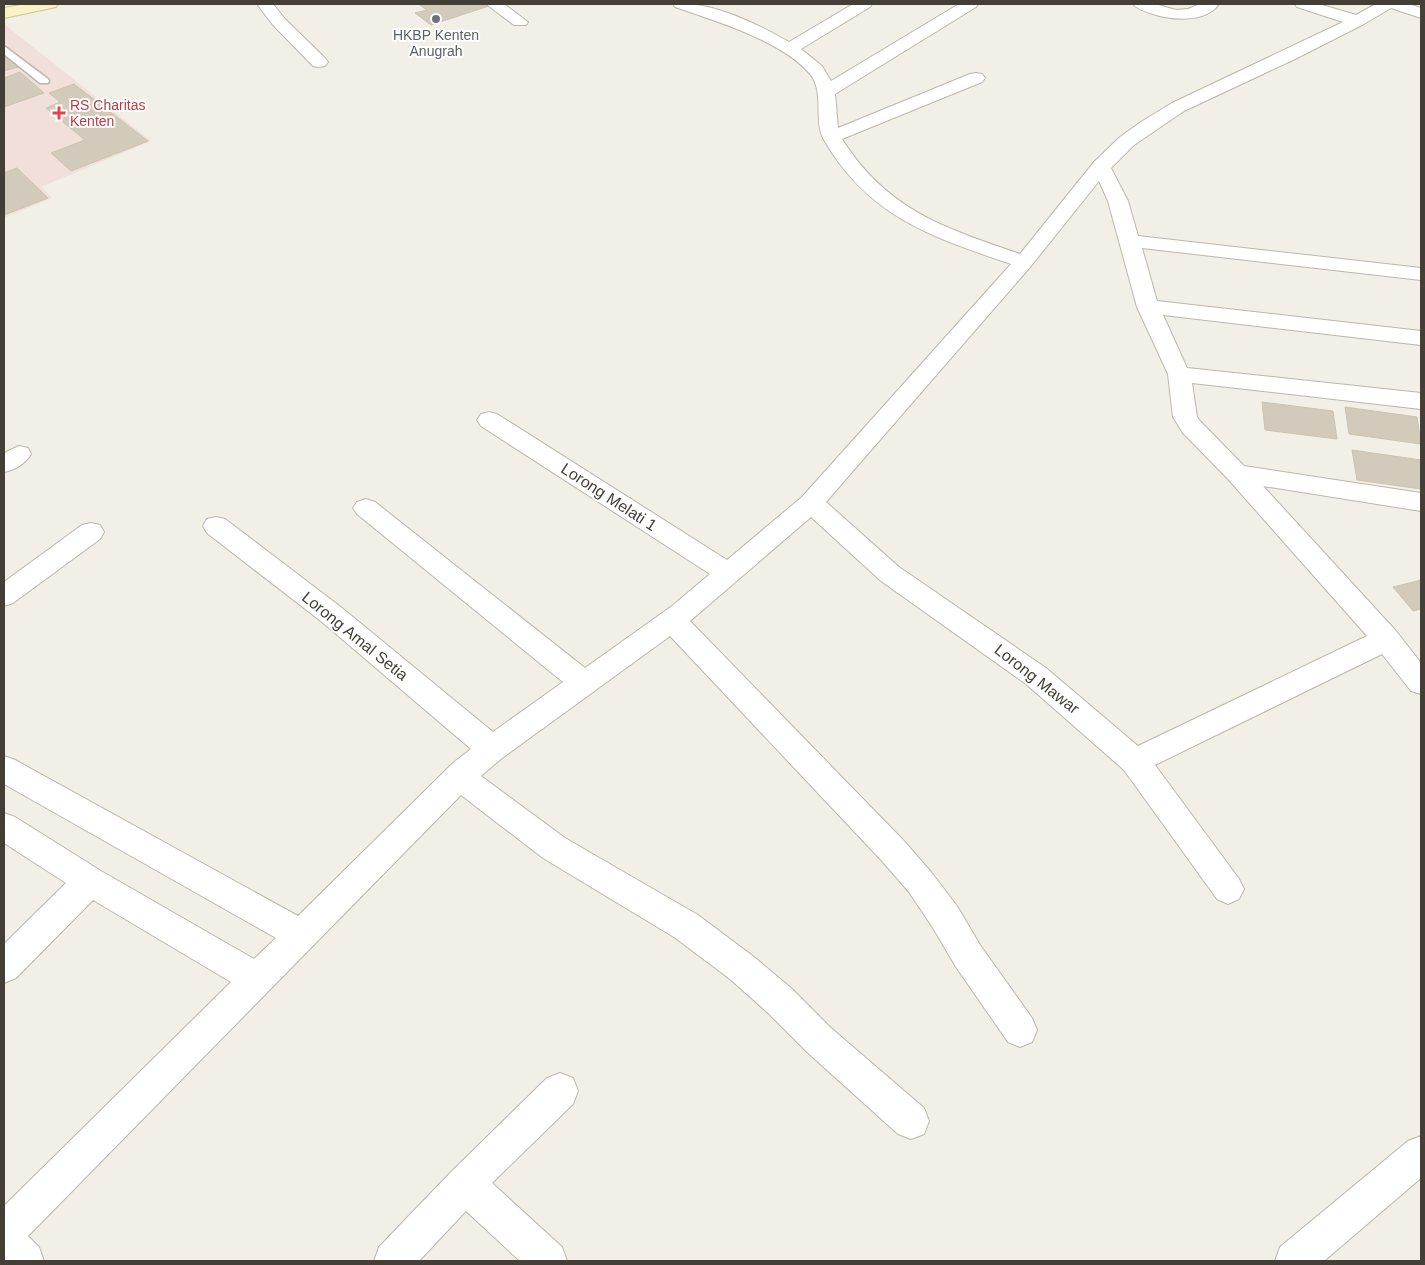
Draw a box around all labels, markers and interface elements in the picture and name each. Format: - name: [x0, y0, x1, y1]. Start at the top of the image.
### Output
- marker: HKBP Kenten Anugrah: [430, 13, 442, 25]
- place label: HKBP Kenten Anugrah: [393, 27, 479, 59]
- place label: RS Charitas Kenten: [70, 97, 145, 129]
- marker: RS Charitas Kenten: [52, 106, 66, 120]
- street label: Lorong Melati 1: [558, 460, 660, 534]
- street label: Lorong Amal Setia: [299, 588, 411, 684]
- street label: Lorong Mawar: [991, 641, 1083, 718]

